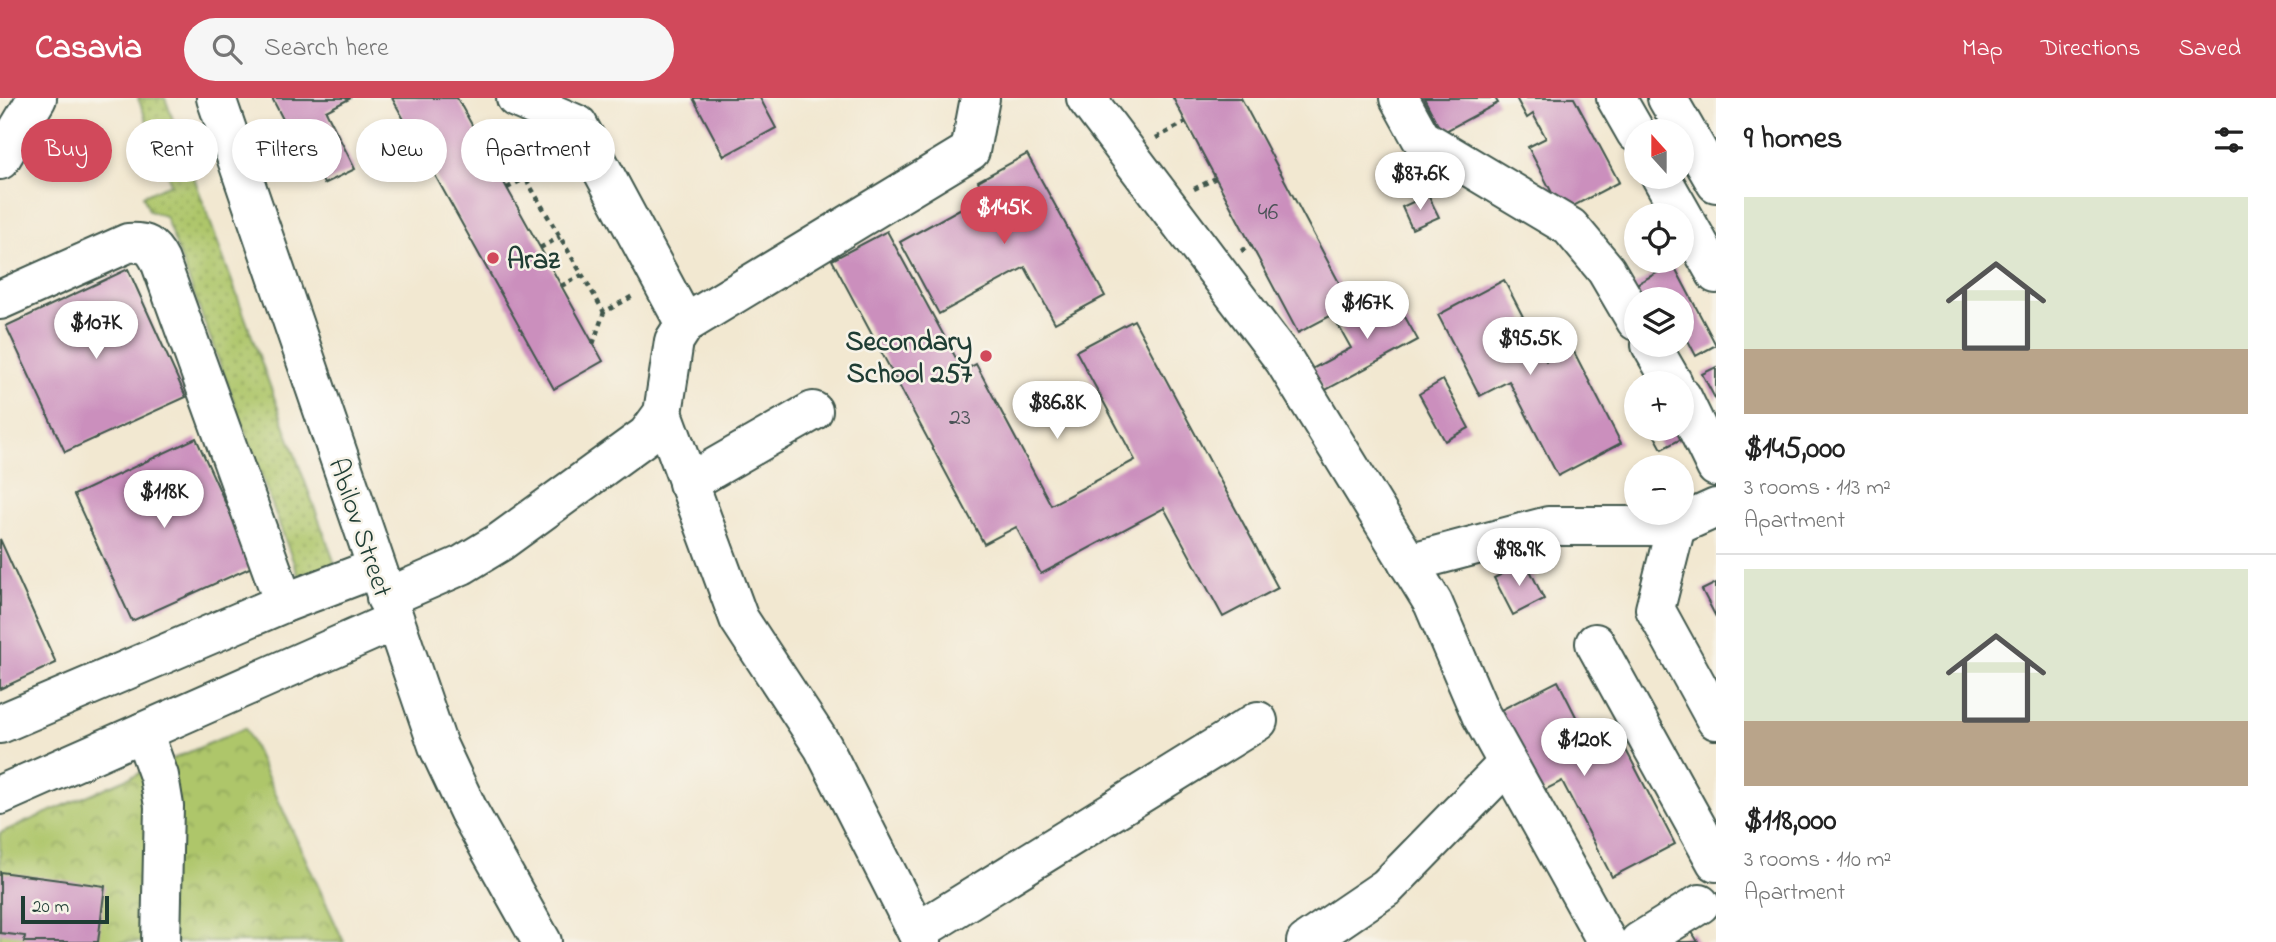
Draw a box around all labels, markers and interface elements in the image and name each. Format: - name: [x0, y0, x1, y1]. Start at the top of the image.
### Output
- search box: [184, 18, 674, 81]
- text: Casavia: [35, 25, 142, 73]
- icon: search: [208, 30, 246, 68]
- text: Search here: [264, 30, 389, 68]
- text: Map: [1962, 32, 2003, 67]
- text: Directions: [2041, 32, 2140, 67]
- text: Saved: [2178, 32, 2241, 67]
- text: 9 homes: [1744, 118, 1842, 162]
- chip: Buy: [21, 119, 112, 182]
- chip: Rent: [126, 119, 218, 182]
- chip: Filters: [232, 119, 342, 182]
- chip: New: [356, 119, 447, 182]
- chip: Apartment: [461, 119, 615, 182]
- north arrow: [1624, 119, 1694, 189]
- map controls: [1624, 119, 1694, 525]
- icon: filters: [2210, 121, 2248, 159]
- pin: $87.6K: [1363, 152, 1477, 212]
- text: $87.6K: [1391, 158, 1449, 191]
- pin: $145K: [955, 186, 1053, 246]
- text: $145K: [976, 192, 1032, 225]
- house number: 46: [1258, 196, 1279, 231]
- button: locate: [1624, 203, 1694, 273]
- place label: Araz: [507, 241, 561, 282]
- icon: home: [1933, 243, 2059, 369]
- marker: Araz: [485, 250, 501, 266]
- pin: $167K: [1318, 282, 1416, 341]
- text: $167K: [1341, 287, 1393, 320]
- button: layers: [1624, 287, 1694, 357]
- pin: $107K: [47, 302, 145, 361]
- text: $107K: [70, 307, 122, 340]
- pin: $95.5K: [1473, 317, 1587, 377]
- place label: Secondary School 257: [846, 323, 972, 396]
- text: $95.5K: [1499, 323, 1562, 356]
- marker: Secondary School 257: [978, 348, 994, 364]
- button: +: [1624, 371, 1694, 441]
- pin: $86.8K: [1000, 382, 1114, 441]
- text: $86.8K: [1028, 387, 1086, 420]
- house number: 23: [949, 401, 971, 436]
- text: $145,000: [1744, 428, 1845, 472]
- street label: Abilov Street: [316, 453, 402, 603]
- button: −: [1624, 455, 1694, 525]
- pin: $118K: [115, 470, 213, 530]
- text: 3 rooms · 113 m²: [1744, 472, 1891, 505]
- text: $118K: [140, 476, 188, 509]
- text: Apartment: [1744, 505, 1845, 538]
- pin: $98.9K: [1462, 528, 1576, 588]
- text: $98.9K: [1493, 534, 1545, 567]
- icon: home: [1933, 615, 2059, 741]
- pin: $120K: [1535, 718, 1633, 778]
- text: $120K: [1557, 724, 1611, 757]
- text: $118,000: [1744, 800, 1837, 844]
- text: 3 rooms · 110 m²: [1744, 844, 1891, 877]
- text: Apartment: [1744, 877, 1845, 910]
- scale bar: [21, 893, 108, 925]
- text: 20 m: [32, 894, 69, 921]

